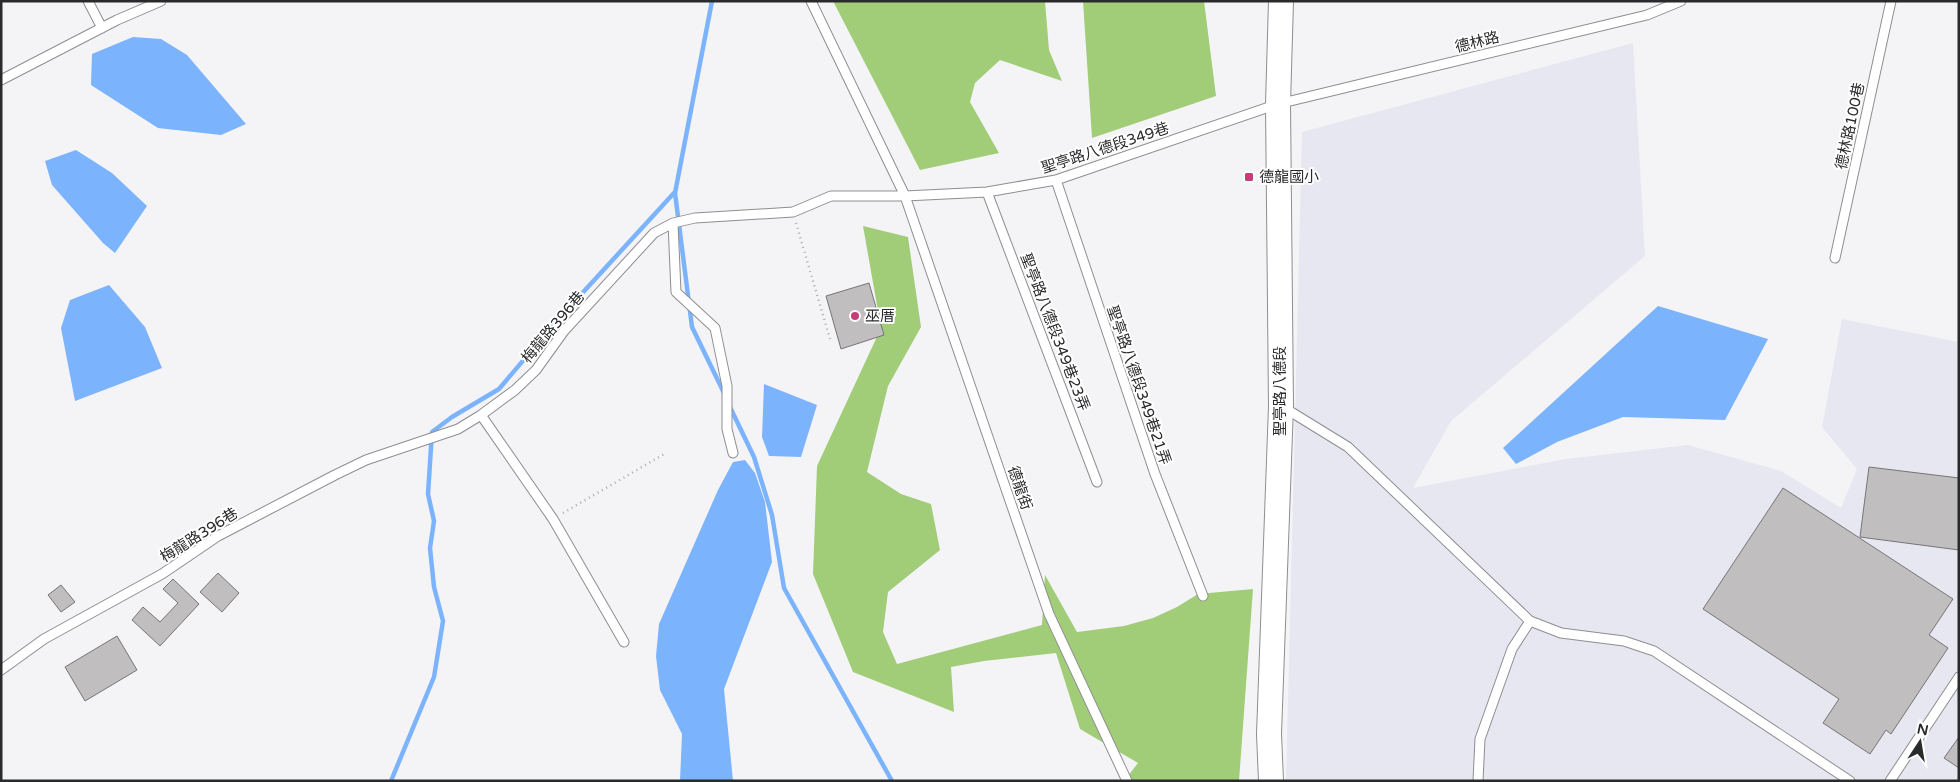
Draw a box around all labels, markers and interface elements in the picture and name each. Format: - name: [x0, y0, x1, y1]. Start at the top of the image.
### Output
- street label: 德林路: [1453, 28, 1501, 56]
- street label: 德林路100巷: [1832, 81, 1868, 171]
- street label: 聖亭路八德段349巷: [1039, 119, 1171, 177]
- place label: 德龍國小: [1259, 168, 1319, 186]
- marker: 德龍國小: [1243, 171, 1255, 183]
- street label: 聖亭路八德段349巷23弄: [1017, 251, 1093, 413]
- street label: 梅龍路396巷: [518, 287, 588, 367]
- street label: 聖亭路八德段349巷21弄: [1103, 303, 1175, 467]
- place label: 巫厝: [865, 307, 895, 325]
- marker: 巫厝: [849, 310, 861, 322]
- street label: 聖亭路八德段: [1271, 346, 1289, 436]
- street label: 德龍街: [1004, 464, 1036, 512]
- street label: 梅龍路396巷: [157, 504, 241, 566]
- north arrow: [1895, 717, 1945, 767]
- text: N: [1915, 720, 1930, 739]

